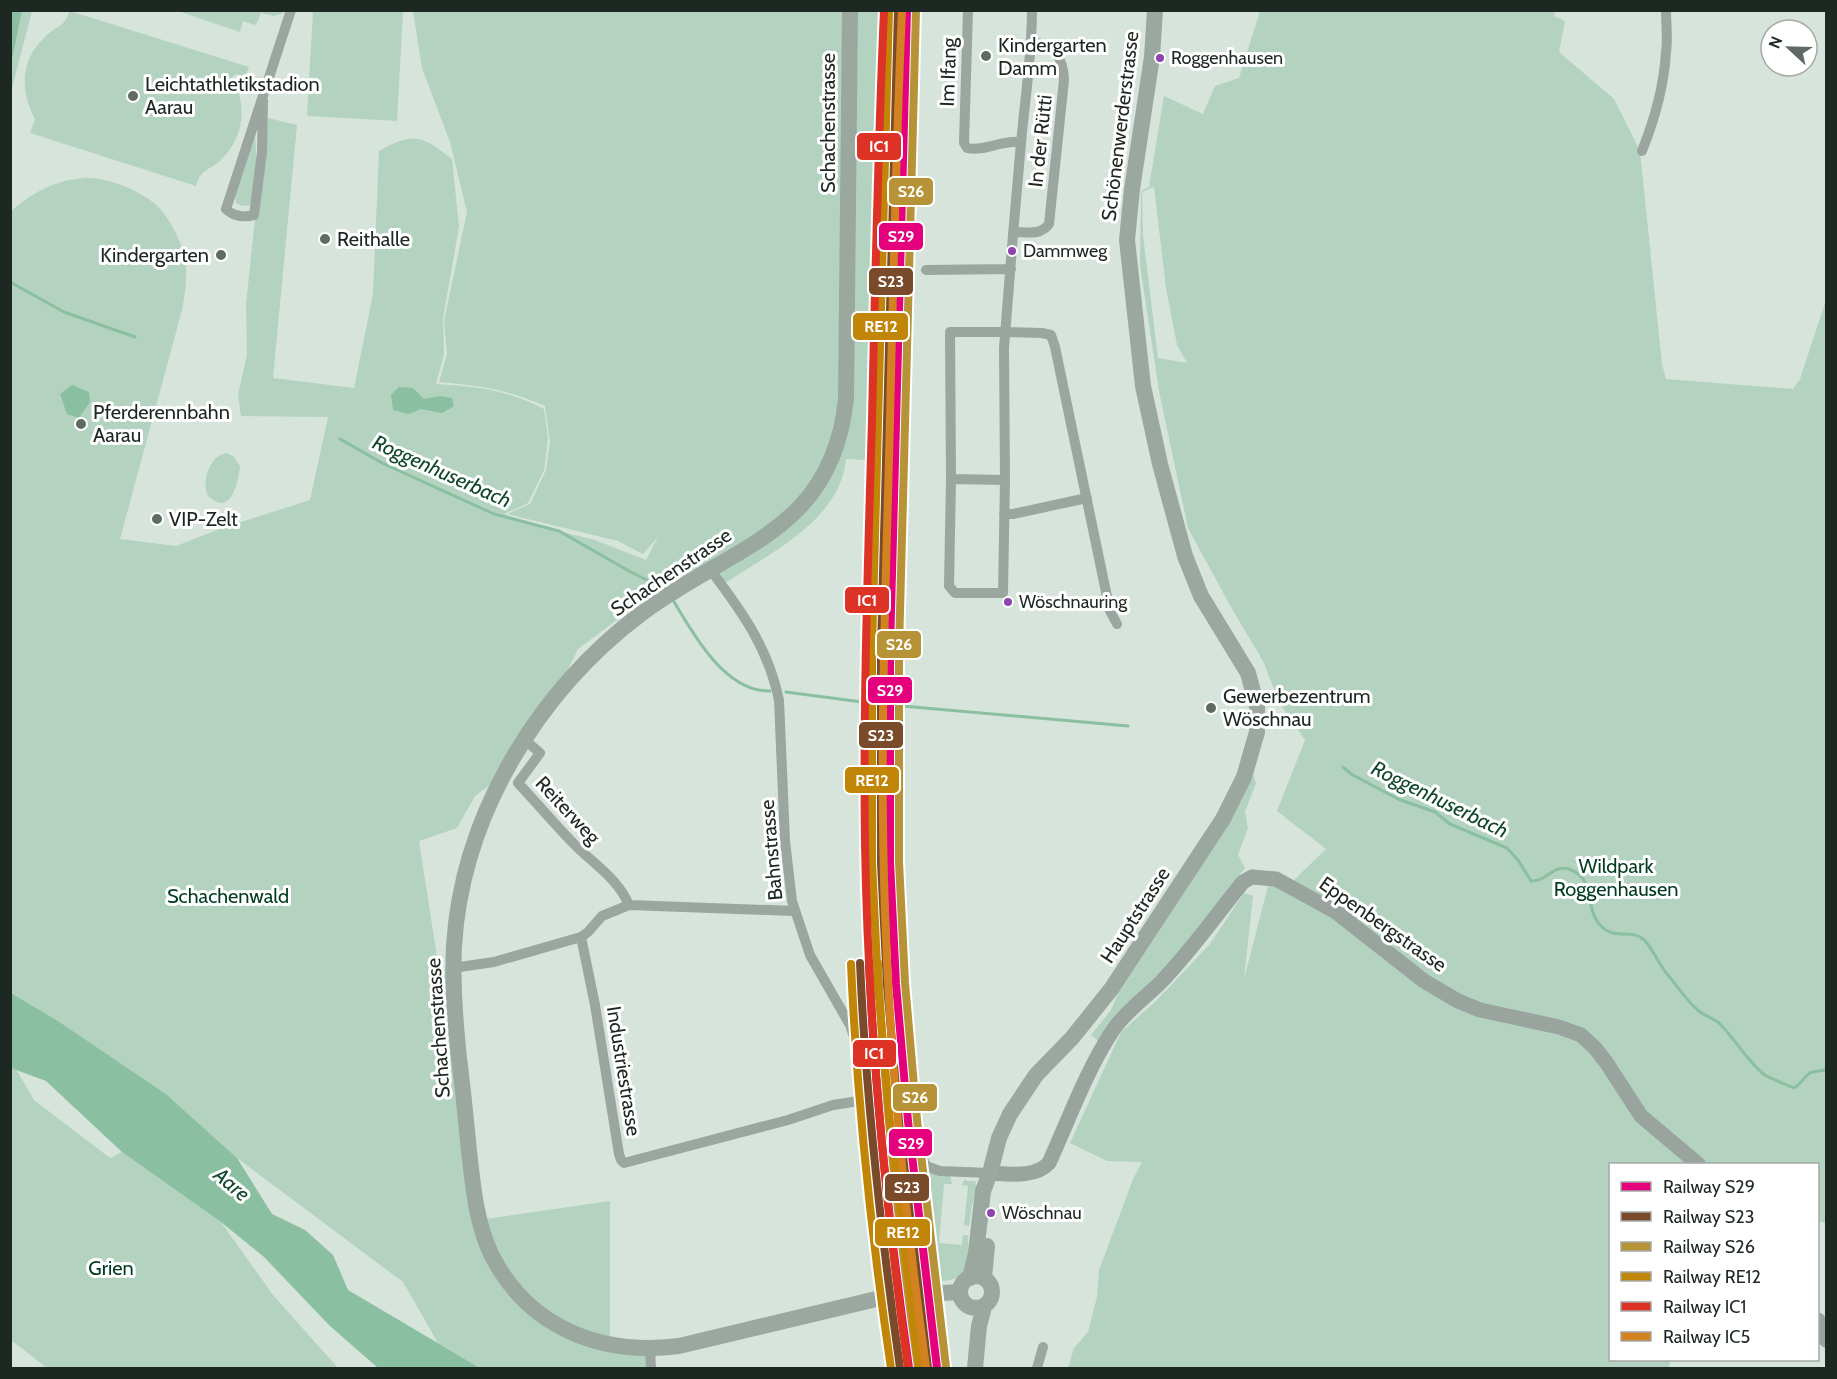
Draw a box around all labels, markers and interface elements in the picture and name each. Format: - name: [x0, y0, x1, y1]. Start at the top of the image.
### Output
- north arrow: [1759, 18, 1819, 78]
- street label: Schönenwerderstrasse: [1096, 30, 1144, 222]
- place label: Kindergarten Damm: [998, 33, 1107, 80]
- text: N: [1765, 34, 1786, 51]
- street label: Im Ifang: [935, 36, 961, 107]
- place label: Roggenhausen: [1171, 47, 1283, 69]
- marker: Kindergarten Damm: [979, 49, 993, 63]
- marker: Roggenhausen: [1154, 52, 1166, 64]
- street label: Schachenstrasse: [816, 53, 840, 193]
- place label: Leichtathletikstadion Aarau: [145, 72, 320, 119]
- marker: Leichtathletikstadion Aarau: [126, 89, 140, 103]
- street label: In der Rütti: [1023, 94, 1057, 188]
- line badge: IC1: [856, 132, 902, 161]
- text: IC1: [869, 137, 889, 156]
- line badge: S26: [888, 177, 934, 206]
- text: S26: [898, 182, 924, 201]
- line badge: S29: [878, 222, 924, 251]
- place label: Reithalle: [337, 227, 410, 251]
- text: S29: [888, 227, 914, 246]
- marker: Reithalle: [318, 232, 332, 246]
- place label: Dammweg: [1023, 240, 1108, 262]
- place label: Kindergarten: [100, 243, 209, 267]
- marker: Dammweg: [1006, 245, 1018, 257]
- marker: Kindergarten: [214, 248, 228, 262]
- line badge: S23: [868, 267, 914, 296]
- text: S23: [878, 272, 904, 291]
- line badge: RE12: [852, 312, 909, 341]
- text: RE12: [864, 317, 898, 336]
- place label: Pferderennbahn Aarau: [93, 400, 230, 447]
- marker: Pferderennbahn Aarau: [74, 417, 88, 431]
- water label: Roggenhuserbach: [369, 429, 515, 513]
- place label: VIP-Zelt: [169, 507, 238, 531]
- marker: VIP-Zelt: [150, 512, 164, 526]
- street label: Schachenstrasse: [606, 523, 736, 621]
- line badge: IC1: [844, 586, 890, 614]
- text: IC1: [857, 591, 877, 610]
- place label: Wöschnauring: [1019, 591, 1128, 613]
- marker: Wöschnauring: [1002, 596, 1014, 608]
- line badge: S26: [876, 630, 922, 659]
- text: S26: [886, 635, 912, 654]
- line badge: S29: [867, 676, 913, 704]
- text: S29: [877, 681, 903, 700]
- place label: Gewerbezentrum Wöschnau: [1223, 684, 1370, 731]
- marker: Gewerbezentrum Wöschnau: [1204, 701, 1218, 715]
- line badge: S23: [858, 721, 904, 749]
- text: S23: [868, 726, 894, 745]
- water label: Roggenhuserbach: [1368, 755, 1512, 843]
- line badge: RE12: [844, 766, 900, 794]
- street label: Reiterweg: [531, 771, 606, 850]
- text: RE12: [855, 771, 889, 790]
- street label: Bahnstrasse: [755, 799, 787, 901]
- park label: Wildpark Roggenhausen: [1554, 854, 1678, 901]
- street label: Hauptstrasse: [1095, 863, 1175, 967]
- street label: Eppenbergstrasse: [1315, 871, 1451, 977]
- park label: Schachenwald: [167, 884, 289, 908]
- street label: Schachenstrasse: [421, 957, 455, 1099]
- street label: Industriestrasse: [602, 1004, 646, 1138]
- line badge: IC1: [852, 1039, 897, 1068]
- text: IC1: [864, 1044, 884, 1063]
- line badge: S26: [892, 1083, 938, 1112]
- text: S26: [902, 1088, 928, 1107]
- line badge: S29: [888, 1128, 933, 1157]
- text: S29: [898, 1134, 924, 1153]
- water label: Aare: [208, 1161, 255, 1206]
- legend: [1609, 1163, 1819, 1361]
- line badge: S23: [884, 1173, 930, 1202]
- text: Railway S29: [1663, 1176, 1755, 1198]
- text: S23: [894, 1178, 920, 1197]
- place label: Wöschnau: [1002, 1202, 1082, 1224]
- text: Railway S23: [1663, 1206, 1754, 1228]
- marker: Wöschnau: [985, 1207, 997, 1219]
- line badge: RE12: [874, 1218, 931, 1247]
- text: RE12: [886, 1223, 920, 1242]
- text: Railway S26: [1663, 1236, 1755, 1258]
- park label: Grien: [88, 1256, 134, 1280]
- text: Railway RE12: [1663, 1266, 1761, 1288]
- text: Railway IC1: [1663, 1296, 1746, 1318]
- text: Railway IC5: [1663, 1326, 1750, 1348]

